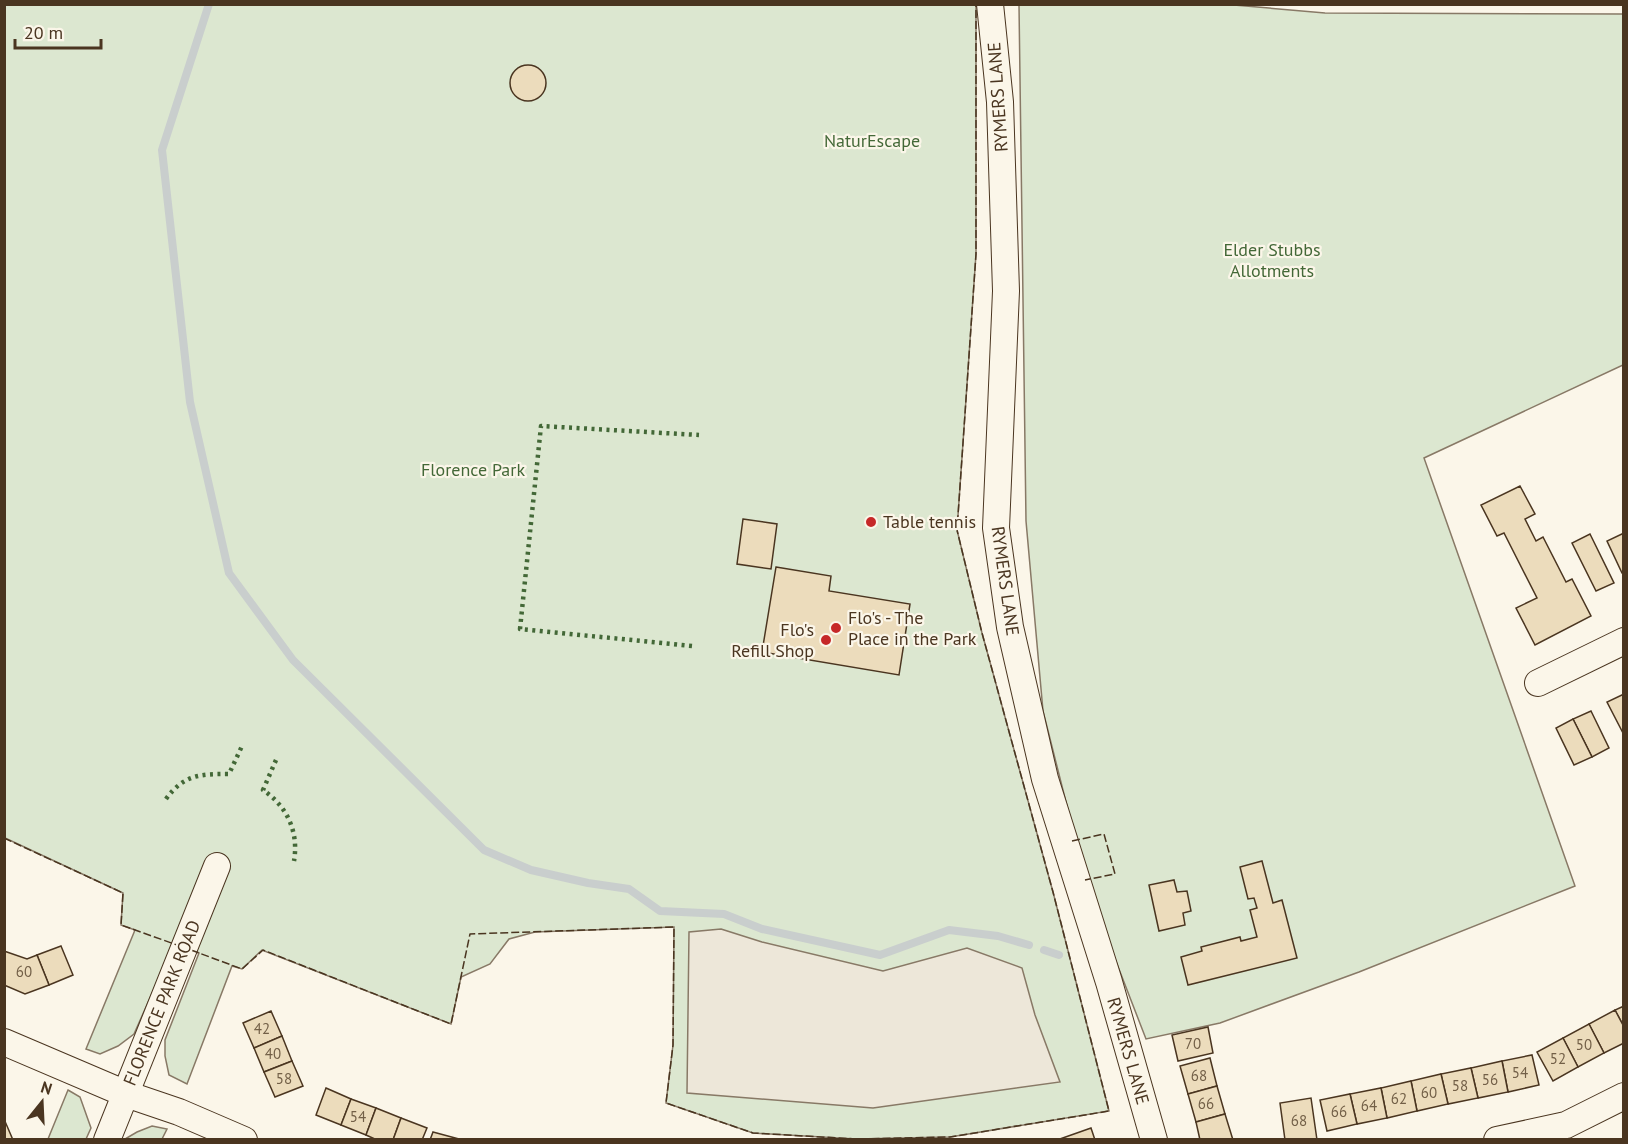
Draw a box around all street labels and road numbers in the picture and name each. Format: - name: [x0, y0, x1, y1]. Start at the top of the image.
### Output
- street label: RYMERS LANE: [982, 41, 1013, 153]
- street label: RYMERS LANE: [986, 525, 1025, 637]
- street label: FLORENCE PARK ROAD: [118, 917, 205, 1089]
- street label: RYMERS LANE: [1102, 995, 1155, 1107]

